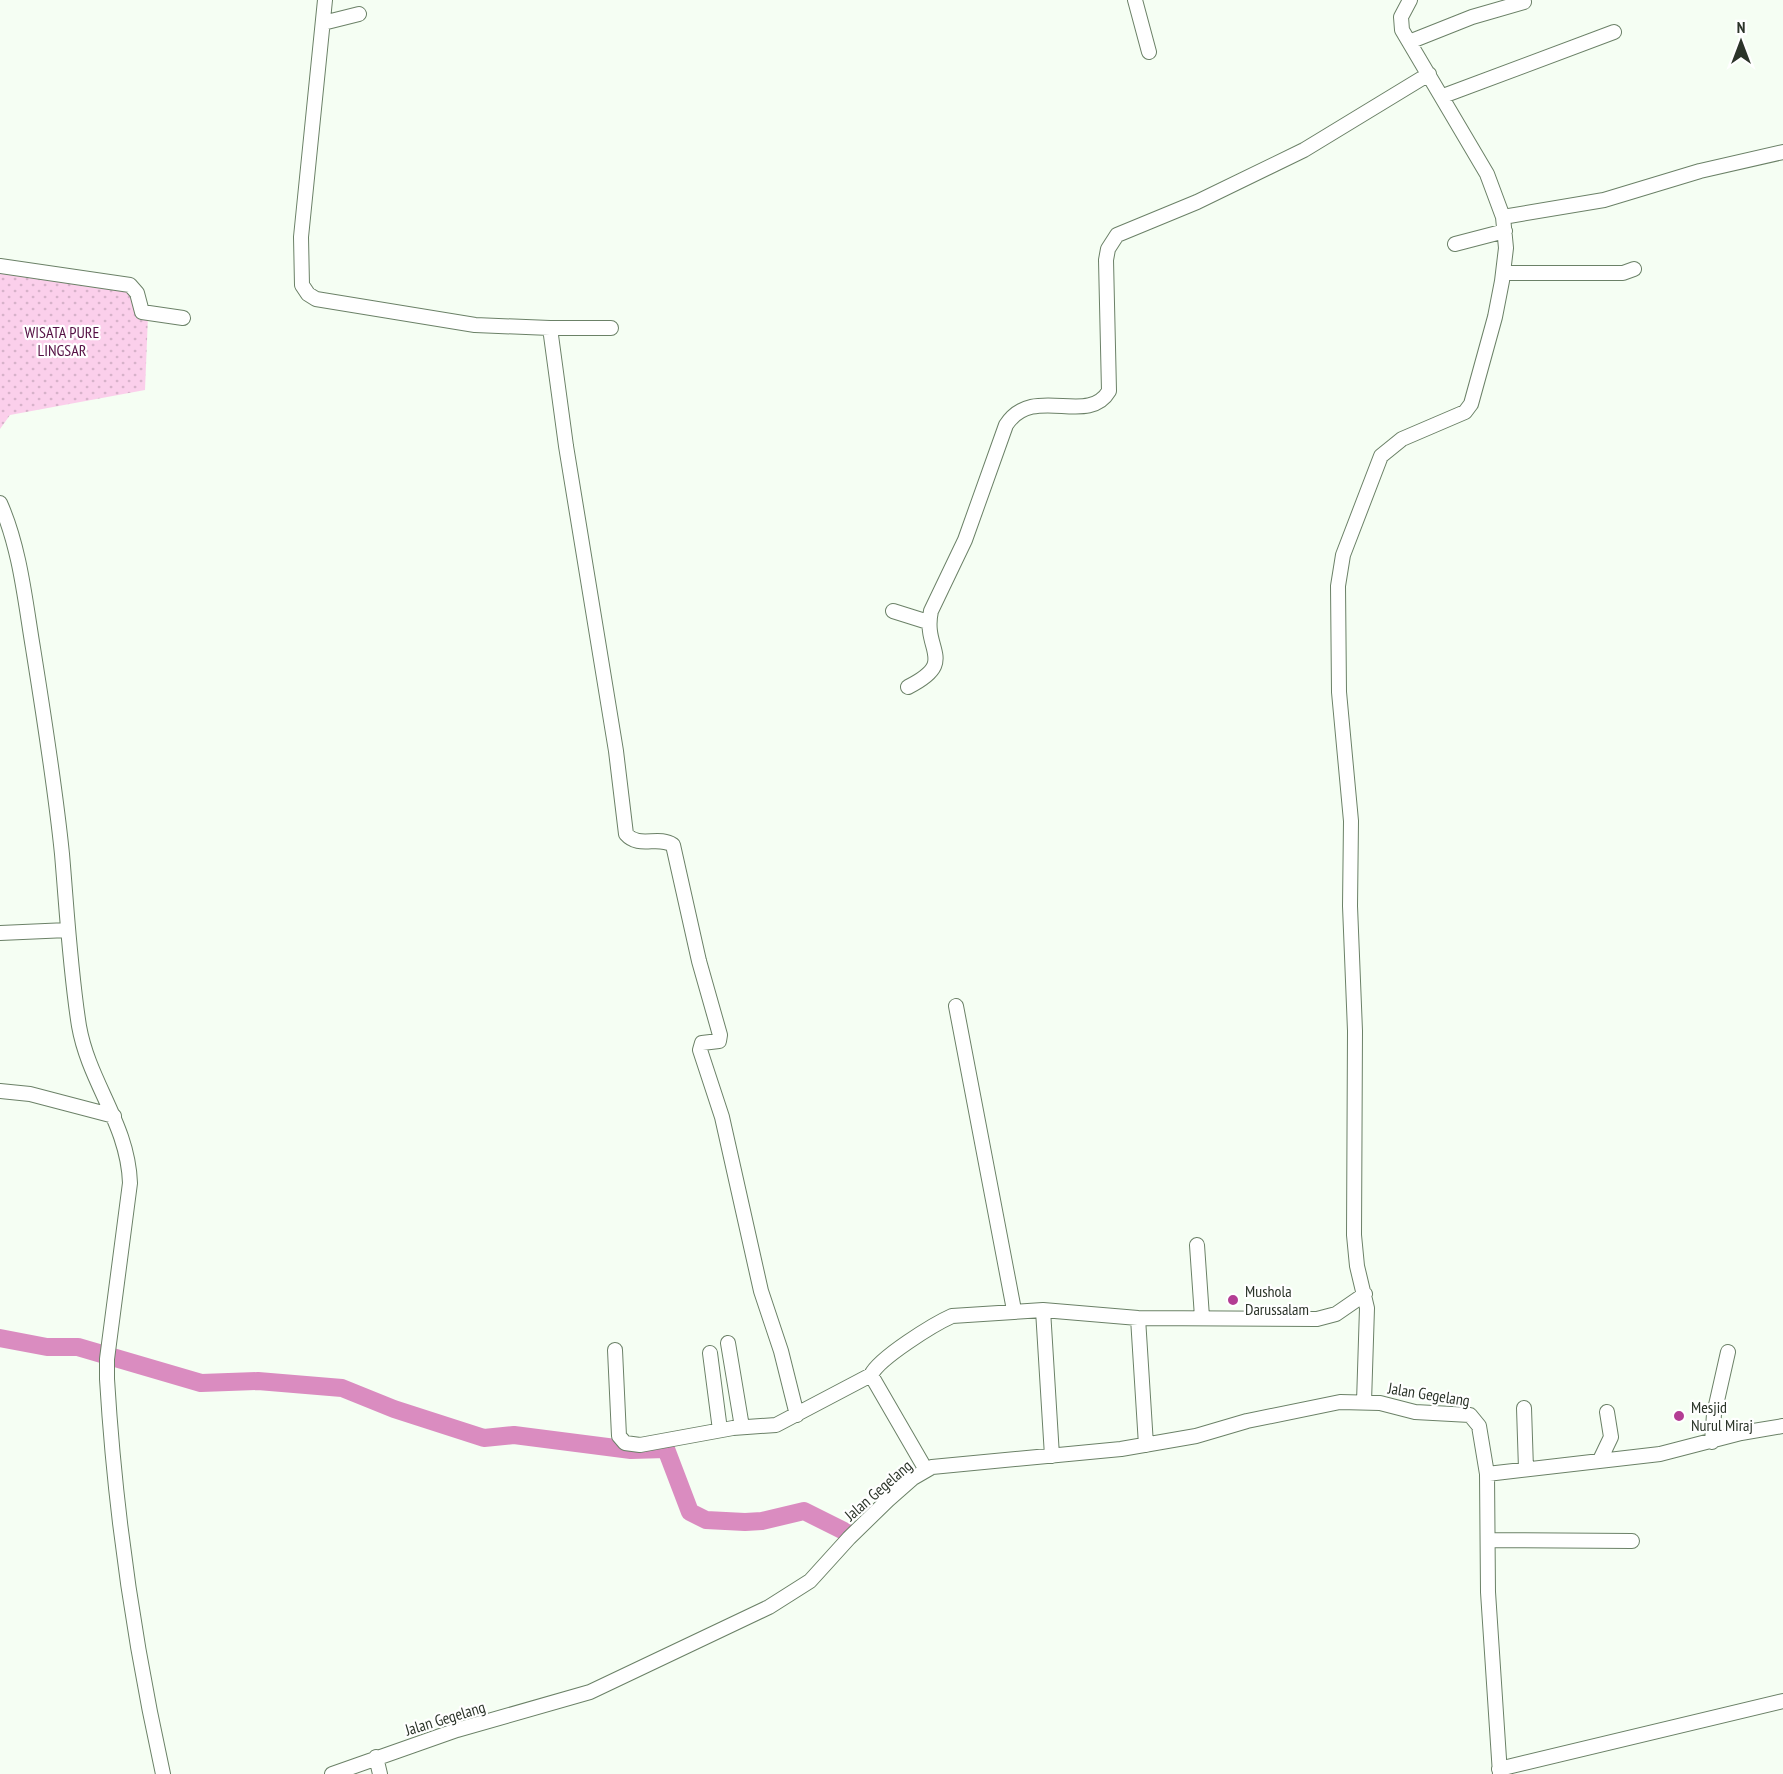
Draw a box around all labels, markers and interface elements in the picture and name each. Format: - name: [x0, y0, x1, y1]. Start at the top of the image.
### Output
- north arrow: [1711, 12, 1771, 72]
- text: N: [1737, 17, 1745, 37]
- park label: WISATA PURE LINGSAR: [25, 322, 100, 360]
- place label: Mushola Darussalam: [1245, 1281, 1309, 1319]
- marker: Mushola Darussalam: [1226, 1293, 1240, 1307]
- street label: Jalan Gegelang: [1386, 1377, 1471, 1410]
- place label: Mesjid Nurul Miraj: [1691, 1397, 1753, 1435]
- marker: Mesjid Nurul Miraj: [1672, 1409, 1686, 1423]
- street label: Jalan Gegelang: [839, 1455, 916, 1525]
- street label: Jalan Gegelang: [402, 1696, 487, 1740]

